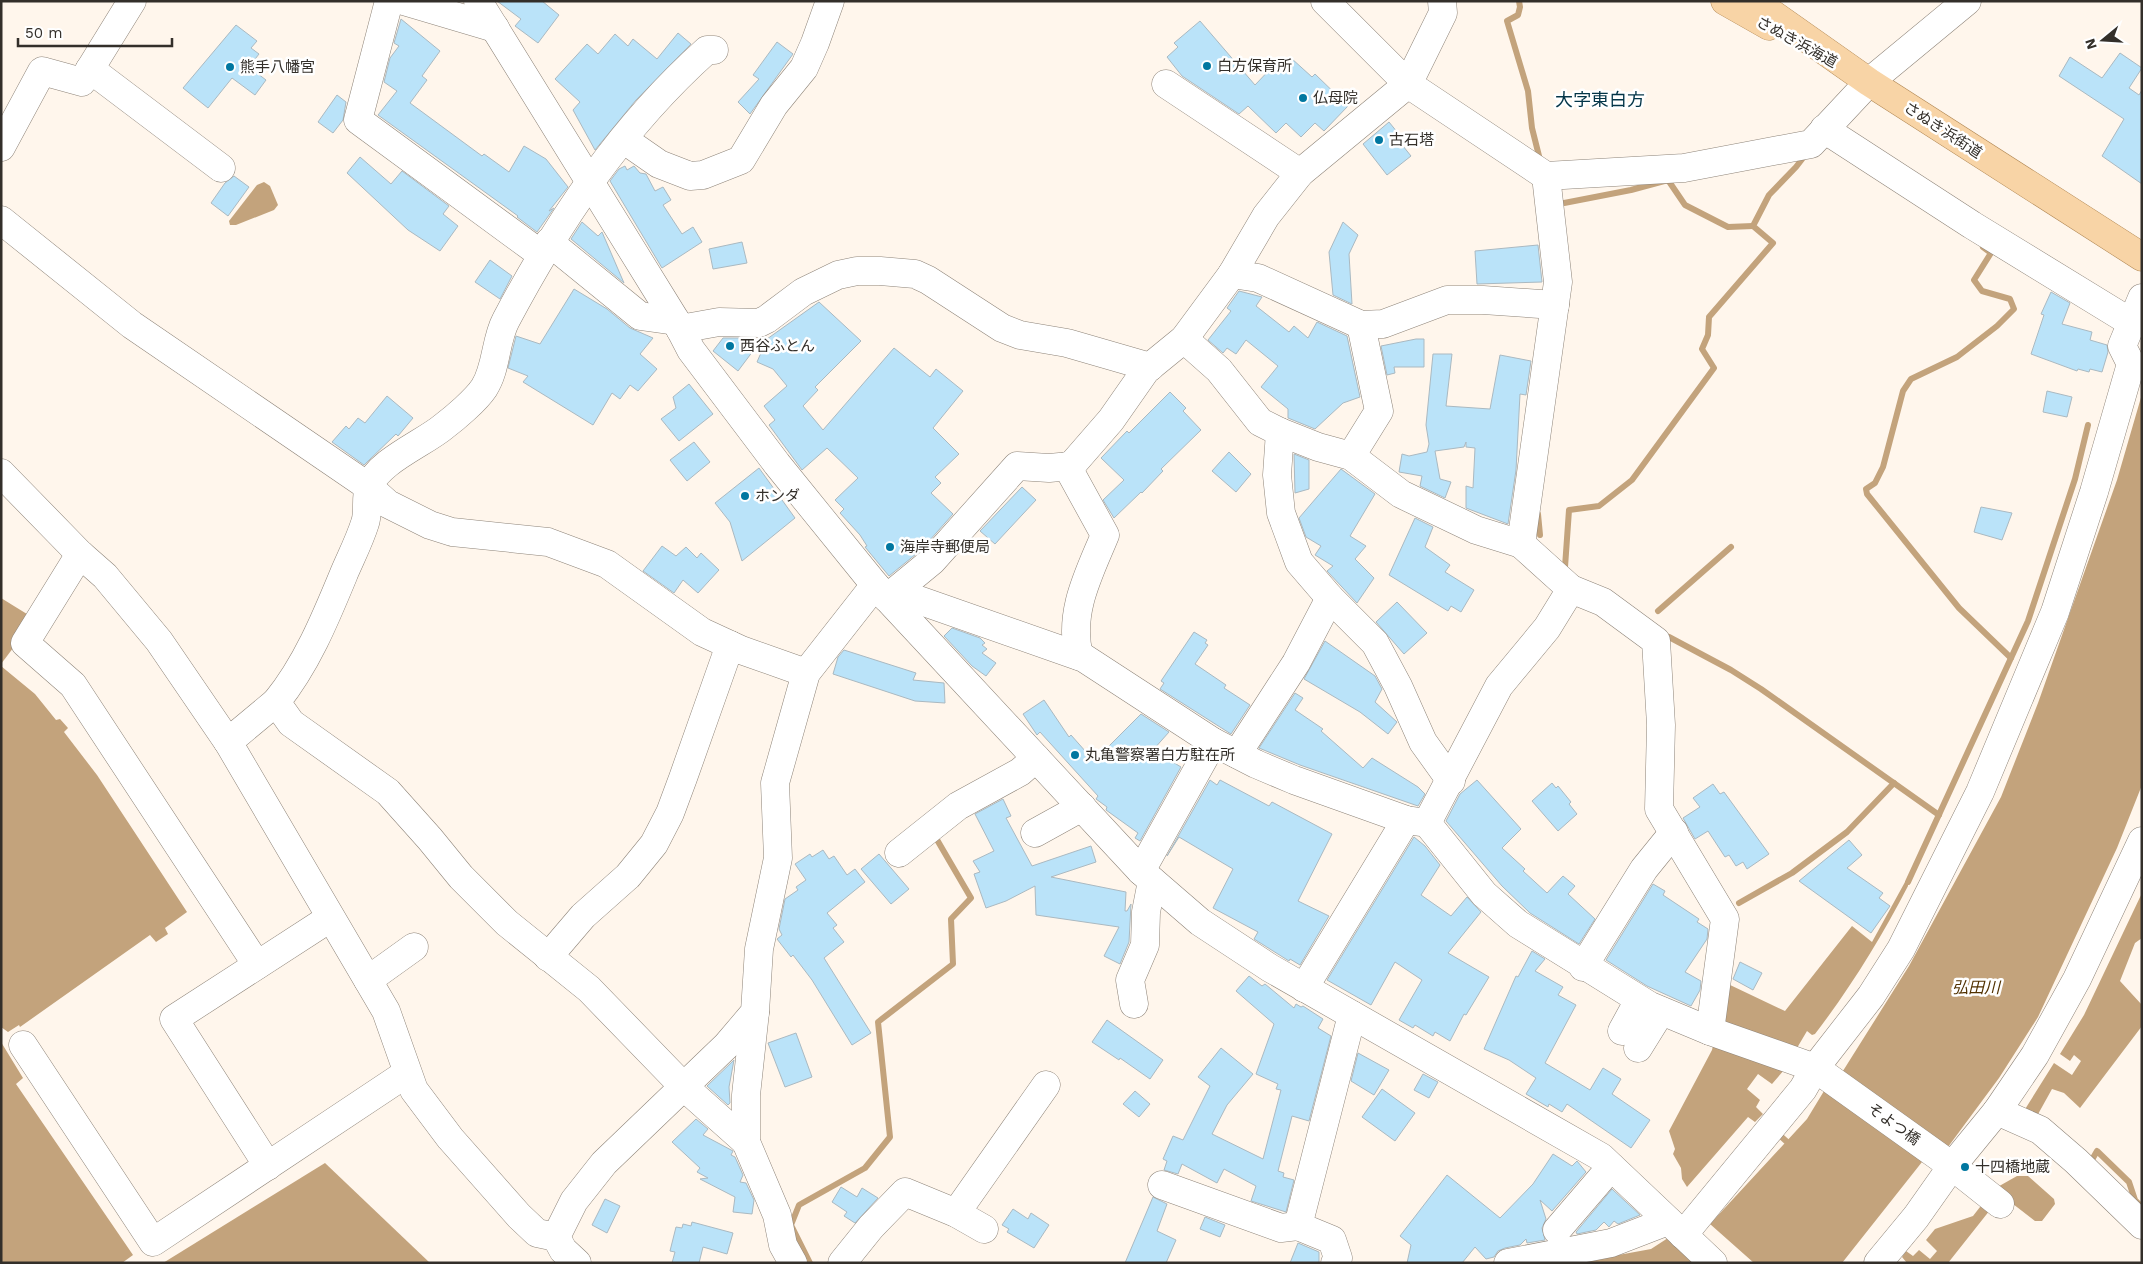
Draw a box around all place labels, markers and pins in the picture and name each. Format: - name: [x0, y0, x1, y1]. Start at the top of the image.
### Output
- place label: 白方保育所: [1217, 57, 1292, 75]
- place label: 熊手八幡宮: [240, 58, 315, 76]
- marker: 白方保育所: [1201, 60, 1213, 72]
- marker: 熊手八幡宮: [224, 61, 236, 73]
- place label: 仏母院: [1313, 89, 1358, 107]
- marker: 仏母院: [1297, 92, 1309, 104]
- place label: 古石塔: [1389, 131, 1434, 149]
- marker: 古石塔: [1373, 134, 1385, 146]
- place label: 西谷ふとん: [740, 337, 815, 355]
- marker: 西谷ふとん: [724, 340, 736, 352]
- place label: ホンダ: [755, 487, 800, 505]
- marker: ホンダ: [739, 490, 751, 502]
- place label: 海岸寺郵便局: [900, 538, 990, 556]
- marker: 海岸寺郵便局: [884, 541, 896, 553]
- place label: 丸亀警察署白方駐在所: [1085, 746, 1235, 764]
- marker: 丸亀警察署白方駐在所: [1069, 749, 1081, 761]
- place label: 十四橋地蔵: [1975, 1158, 2050, 1176]
- marker: 十四橋地蔵: [1959, 1161, 1971, 1173]

